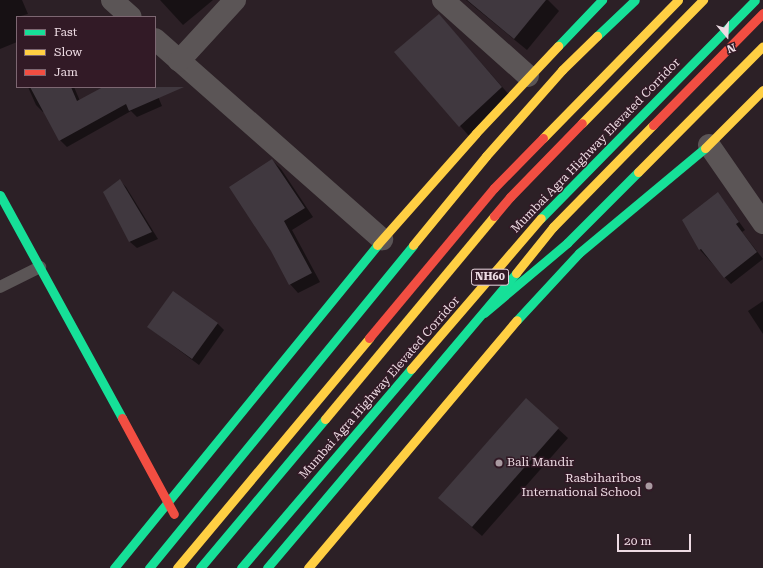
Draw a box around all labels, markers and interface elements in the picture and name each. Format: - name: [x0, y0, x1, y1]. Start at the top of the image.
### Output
- legend: [16, 16, 156, 88]
- north arrow: [707, 16, 747, 56]
- text: Fast: [54, 25, 77, 39]
- text: N: [725, 40, 737, 55]
- text: Slow: [54, 45, 82, 59]
- street label: Mumbai Agra Highway Elevated Corridor: [508, 56, 684, 236]
- text: Jam: [54, 65, 78, 79]
- road number: NH60: [471, 268, 509, 286]
- street label: Mumbai Agra Highway Elevated Corridor: [297, 294, 463, 482]
- place label: Bali Mandir: [507, 456, 574, 470]
- marker: Bali Mandir: [494, 458, 504, 468]
- place label: Rasbiharibos International School: [522, 472, 641, 500]
- marker: Rasbiharibos International School: [644, 481, 654, 491]
- scale bar: [619, 526, 693, 552]
- text: 20 m: [624, 534, 651, 548]

